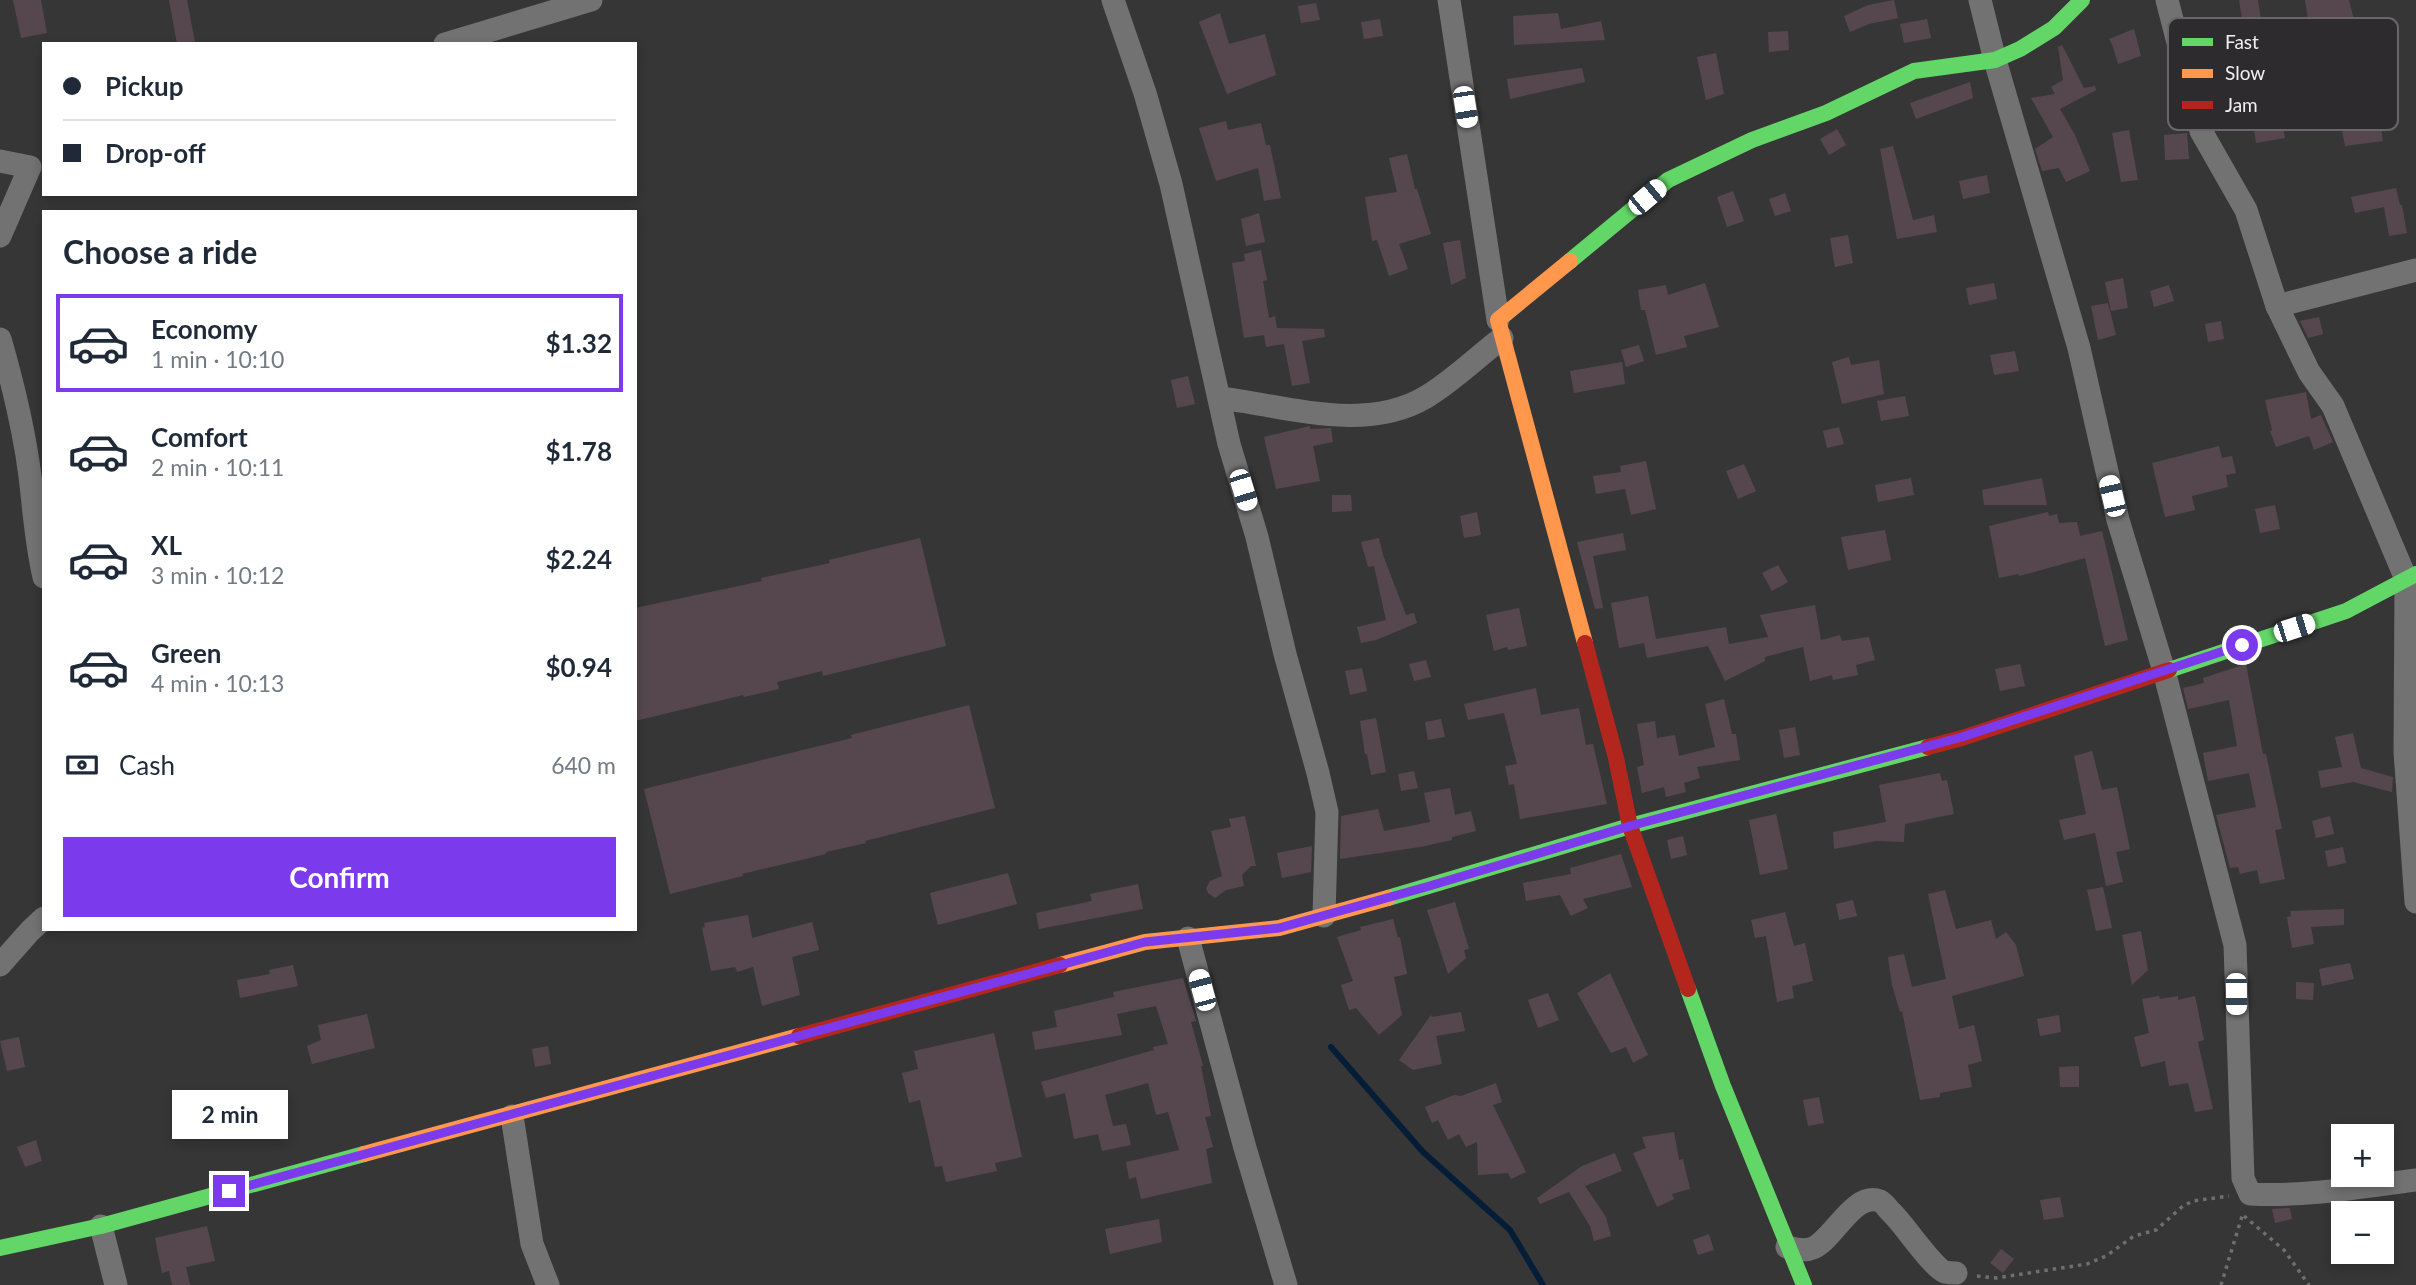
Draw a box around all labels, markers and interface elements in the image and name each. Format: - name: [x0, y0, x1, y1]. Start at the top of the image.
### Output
- legend: [2168, 18, 2398, 130]
- text: Fast: [2225, 30, 2259, 53]
- text: Slow: [2225, 61, 2265, 84]
- text: Pickup: [105, 70, 184, 102]
- car: [1452, 85, 1479, 129]
- text: Jam: [2225, 93, 2258, 116]
- text: Drop-off: [105, 137, 206, 169]
- car: [1625, 175, 1670, 219]
- text: Choose a ride: [63, 232, 257, 271]
- icon: car: [67, 312, 130, 375]
- text: Economy: [151, 313, 257, 345]
- text: $1.32: [546, 327, 612, 359]
- text: 1 min · 10:10: [151, 345, 284, 373]
- icon: car: [67, 420, 130, 483]
- text: Comfort: [151, 421, 248, 453]
- text: $1.78: [546, 435, 612, 467]
- text: 2 min · 10:11: [151, 453, 284, 481]
- car: [1227, 467, 1260, 513]
- car: [2098, 473, 2127, 519]
- icon: car: [67, 528, 130, 591]
- text: XL: [151, 529, 182, 561]
- text: $2.24: [546, 543, 612, 575]
- text: 3 min · 10:12: [151, 561, 284, 589]
- car: [2271, 612, 2318, 644]
- route start: [2226, 629, 2258, 661]
- icon: car: [67, 636, 130, 699]
- text: Green: [151, 637, 221, 669]
- text: $0.94: [546, 651, 612, 683]
- text: 4 min · 10:13: [151, 669, 284, 697]
- icon: cash: [63, 746, 101, 784]
- text: Cash: [119, 749, 175, 781]
- text: 640 m: [551, 751, 616, 779]
- button: Confirm: [63, 837, 616, 917]
- car: [1187, 967, 1218, 1013]
- car: [2226, 973, 2247, 1015]
- callout: 2 min: [171, 1090, 287, 1138]
- text: 2 min: [201, 1100, 259, 1128]
- map controls: [2331, 1124, 2394, 1264]
- button: +: [2331, 1124, 2394, 1187]
- route end: [213, 1175, 245, 1207]
- button: −: [2331, 1201, 2394, 1264]

